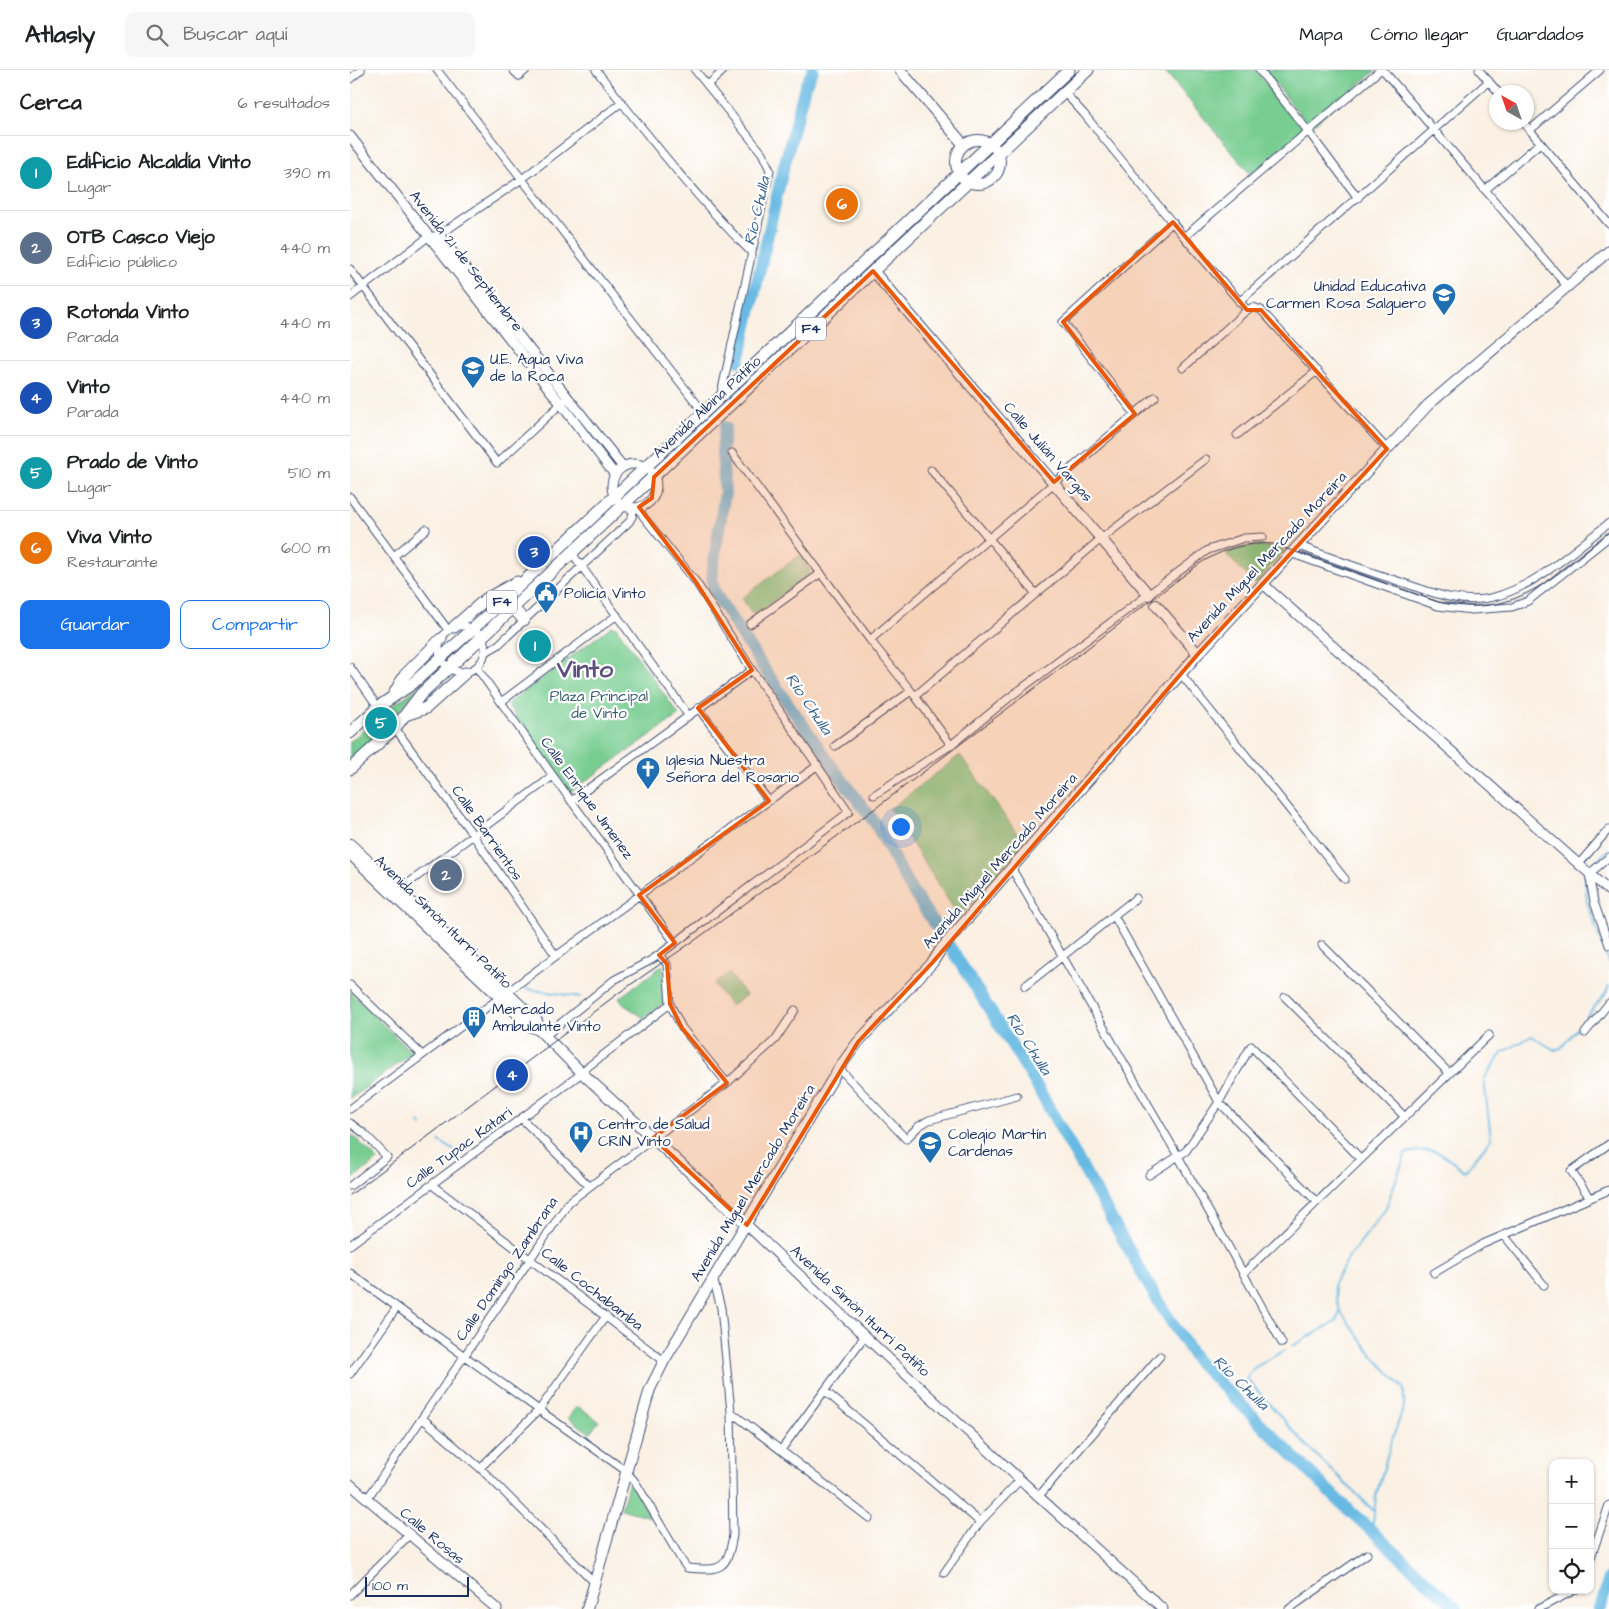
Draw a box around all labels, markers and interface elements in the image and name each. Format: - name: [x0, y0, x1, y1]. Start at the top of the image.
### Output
- search box: [125, 12, 475, 57]
- text: Atlasly: [25, 18, 95, 52]
- icon: search: [143, 21, 171, 49]
- text: Buscar aquí: [183, 21, 288, 48]
- text: Mapa: [1299, 22, 1343, 47]
- text: Cómo llegar: [1371, 22, 1469, 47]
- text: Guardados: [1497, 22, 1584, 47]
- north arrow: [1489, 85, 1534, 130]
- text: Cerca: [20, 88, 82, 117]
- text: 6 resultados: [238, 92, 330, 114]
- text: Edificio Alcaldía Vinto: [67, 149, 251, 176]
- text: 1: [35, 162, 37, 184]
- text: 390 m: [284, 162, 330, 184]
- water label: Río Chulla: [738, 174, 776, 247]
- text: Lugar: [67, 176, 111, 198]
- pin: 6: [826, 185, 858, 223]
- street label: Avenida 21 de Septiembre: [404, 186, 528, 336]
- text: OTB Casco Viejo: [67, 224, 215, 251]
- text: 2: [31, 237, 41, 259]
- text: 440 m: [279, 237, 330, 259]
- text: Edificio público: [67, 251, 177, 273]
- place label: Unidad Educativa Carmen Rosa Salguero: [1266, 276, 1427, 315]
- school or university icon: Unidad Educativa Carmen Rosa Salguero: [1431, 282, 1457, 316]
- text: Rotonda Vinto: [67, 299, 189, 326]
- text: 3: [32, 312, 40, 334]
- text: 440 m: [279, 312, 330, 334]
- road number: F4: [796, 318, 826, 340]
- text: Parada: [67, 326, 119, 348]
- place label: U.E. Agua Viva de la Roca: [490, 349, 584, 387]
- street label: Avenida Albina Patiño: [648, 351, 766, 463]
- school or university icon: U.E. Agua Viva de la Roca: [460, 355, 486, 389]
- text: Vinto: [67, 374, 110, 401]
- text: 4: [31, 387, 41, 409]
- text: 440 m: [279, 387, 330, 409]
- street label: Calle Julián Vargas: [998, 397, 1098, 508]
- text: Parada: [67, 401, 119, 423]
- text: Prado de Vinto: [67, 449, 198, 476]
- text: 5: [30, 462, 42, 484]
- text: 510 m: [288, 462, 330, 484]
- street label: Avenida Miguel Mercado Moreira: [1182, 467, 1353, 648]
- text: Lugar: [67, 476, 111, 498]
- text: Viva Vinto: [67, 524, 152, 551]
- pin: 3: [518, 533, 550, 571]
- text: 6: [31, 537, 41, 559]
- text: 600 m: [281, 537, 330, 559]
- text: Restaurante: [67, 551, 158, 573]
- public building icon: Policía Vinto: [533, 580, 559, 614]
- place label: Policía Vinto: [564, 583, 646, 604]
- road number: F4: [487, 590, 517, 614]
- button: Guardar: [20, 600, 170, 649]
- button: Compartir: [180, 600, 330, 649]
- pin: 1: [519, 627, 551, 665]
- district label: Vinto: [556, 652, 614, 687]
- water label: Río Chulla: [780, 669, 838, 740]
- park label: Plaza Principal de Vinto: [550, 686, 648, 724]
- pin: 5: [365, 704, 397, 742]
- street label: Calle Enrique Jimenez: [535, 733, 639, 864]
- place label: Iglesia Nuestra Señora del Rosario: [666, 750, 800, 788]
- church icon: Iglesia Nuestra Señora del Rosario: [635, 756, 661, 790]
- street label: Avenida Miguel Mercado Moreira: [918, 768, 1083, 954]
- street label: Calle Barrientos: [446, 781, 528, 885]
- your location: [888, 814, 914, 840]
- street label: Avenida Simón Iturri Patiño: [369, 850, 517, 994]
- pin: 2: [430, 856, 462, 894]
- place label: Mercado Ambulante Vinto: [492, 999, 601, 1037]
- building icon: Mercado Ambulante Vinto: [461, 1005, 487, 1039]
- water label: Río Chulla: [1001, 1009, 1057, 1080]
- pin: 4: [496, 1056, 528, 1094]
- street label: Avenida Miguel Mercado Moreira: [686, 1080, 821, 1286]
- street label: Calle Tupac Katari: [402, 1102, 517, 1194]
- place label: Centro de Salud CRIN Vinto: [598, 1114, 710, 1152]
- hospital icon: Centro de Salud CRIN Vinto: [568, 1120, 594, 1154]
- place label: Colegio Martín Cardenas: [948, 1124, 1047, 1162]
- school or university icon: Colegio Martín Cardenas: [917, 1130, 943, 1164]
- street label: Calle Domingo Zambrana: [451, 1193, 564, 1346]
- street label: Avenida Simón Iturri Patiño: [785, 1240, 935, 1382]
- street label: Calle Cochabamba: [536, 1242, 648, 1336]
- water label: Río Chulla: [1208, 1351, 1274, 1416]
- map controls: [1549, 1459, 1594, 1594]
- button: +: [1549, 1459, 1594, 1504]
- street label: Calle Rosas: [395, 1503, 469, 1570]
- button: −: [1549, 1504, 1594, 1549]
- button: locate: [1549, 1549, 1594, 1594]
- scale bar: [365, 1574, 469, 1597]
- text: 100 m: [372, 1576, 408, 1596]

